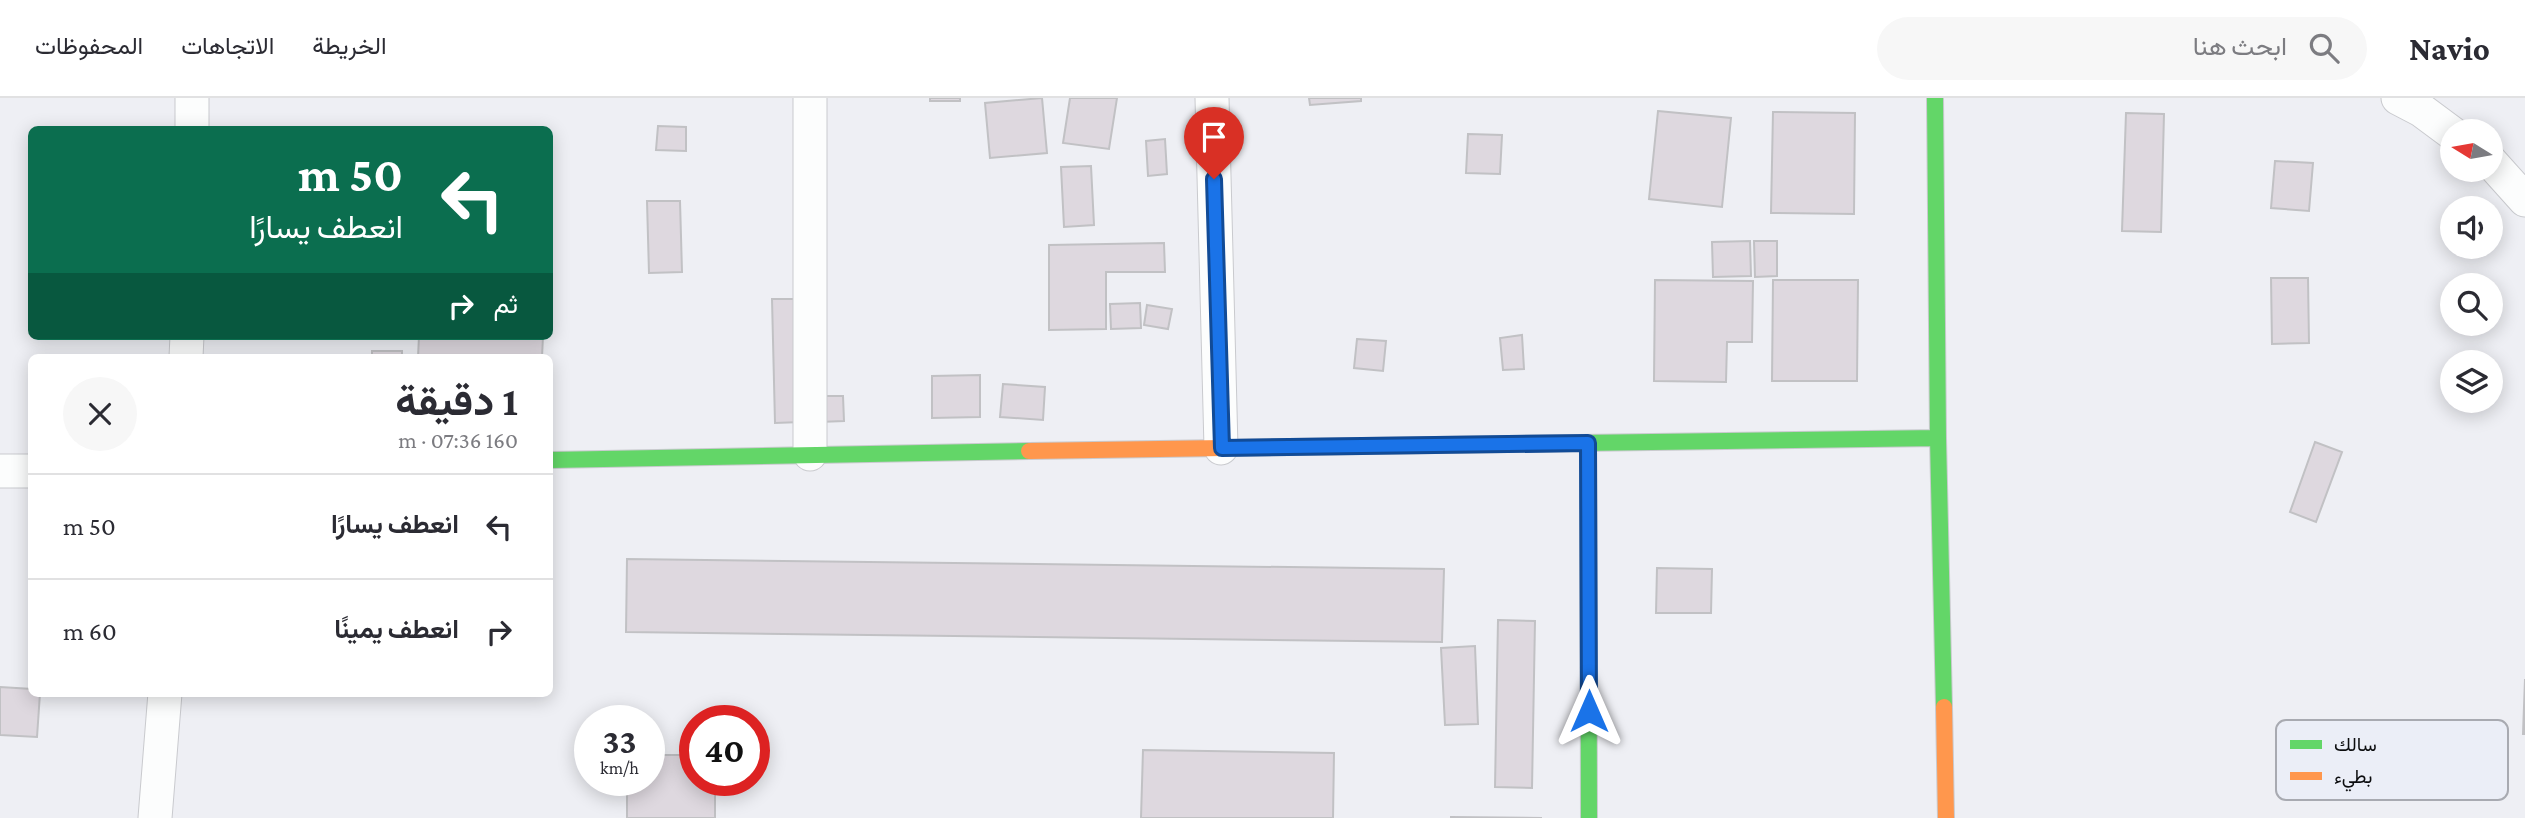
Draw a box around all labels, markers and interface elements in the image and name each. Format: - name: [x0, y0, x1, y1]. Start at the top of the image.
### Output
- search box: [1877, 17, 2367, 80]
- icon: search: [2305, 29, 2343, 67]
- text: Navio: [2409, 30, 2490, 67]
- text: المحفوظات: [35, 32, 143, 59]
- text: الاتجاهات: [181, 32, 274, 59]
- text: الخريطة: [312, 32, 387, 59]
- text: ابحث هنا: [2193, 32, 2287, 61]
- pin: [1184, 107, 1244, 179]
- icon: arrive: [1195, 118, 1233, 156]
- north arrow: [2440, 119, 2502, 182]
- map controls: [2440, 119, 2503, 413]
- text: 50 m: [298, 147, 403, 202]
- icon: left: [427, 154, 518, 245]
- button: sound: [2440, 196, 2503, 259]
- text: انعطف يسارًا: [249, 209, 403, 245]
- button: search: [2440, 273, 2503, 336]
- icon: right: [442, 287, 480, 325]
- text: ثم: [494, 290, 518, 319]
- button: layers: [2440, 350, 2503, 413]
- button: close: [63, 377, 137, 451]
- text: 1 دقيقة: [395, 377, 518, 424]
- text: 160 m · 07:36: [398, 427, 518, 453]
- icon: left: [480, 508, 518, 546]
- text: انعطف يسارًا: [331, 510, 459, 539]
- text: 50 m: [63, 512, 116, 541]
- icon: right: [480, 613, 518, 651]
- text: انعطف يمينًا: [334, 615, 459, 644]
- text: 60 m: [63, 617, 117, 646]
- position arrow: [1552, 674, 1626, 748]
- speed limit sign: 40: [679, 705, 770, 796]
- legend: [2276, 720, 2508, 800]
- text: 33: [602, 722, 637, 761]
- text: سالك: [2334, 734, 2377, 755]
- text: km/h: [600, 758, 639, 778]
- text: بطيء: [2334, 766, 2372, 792]

